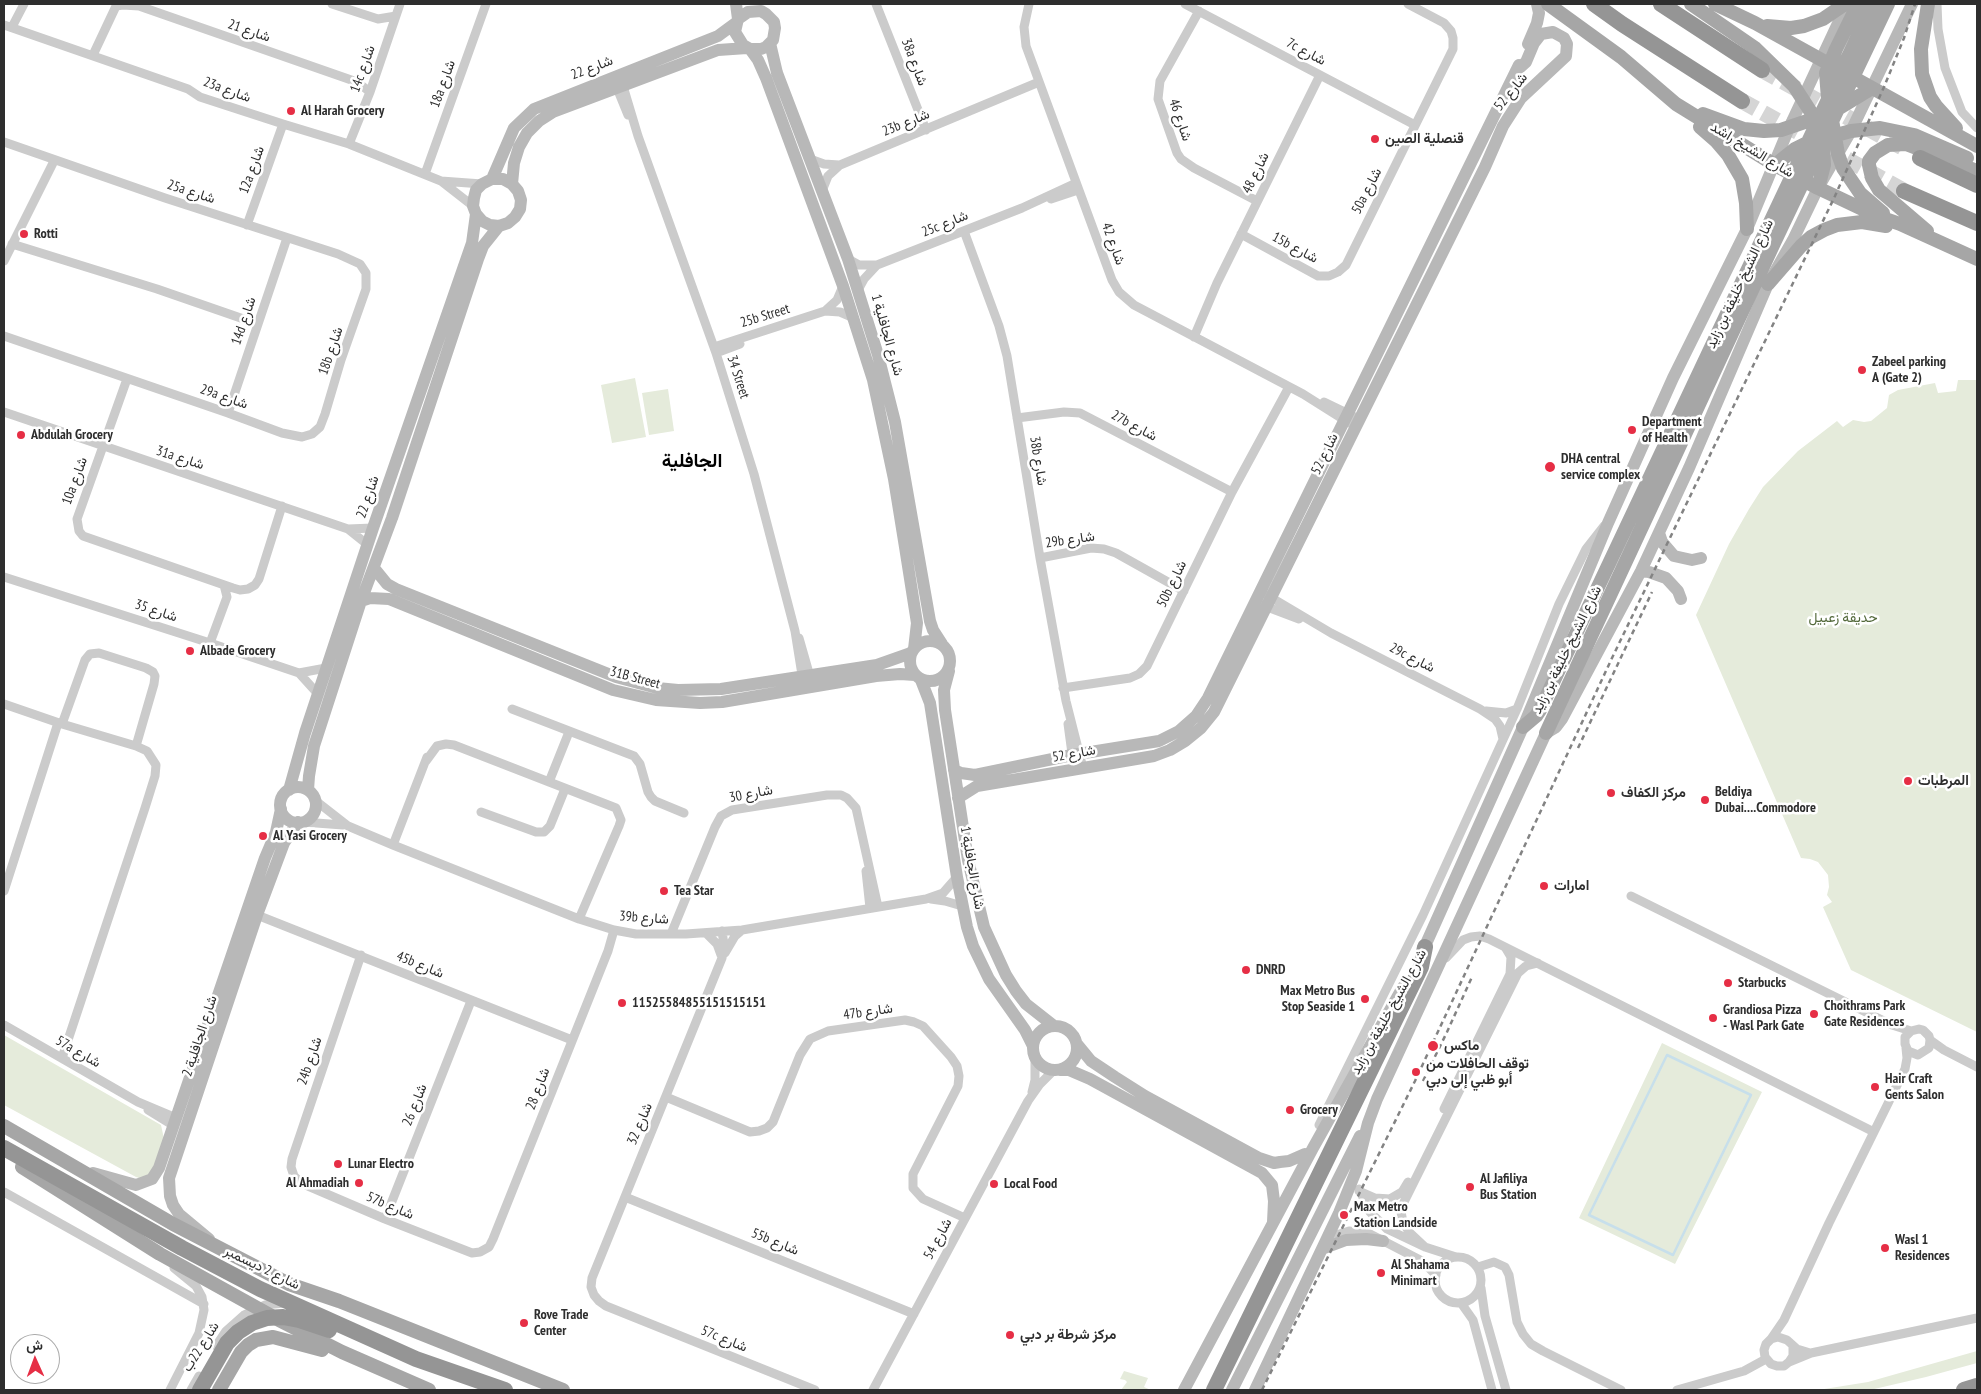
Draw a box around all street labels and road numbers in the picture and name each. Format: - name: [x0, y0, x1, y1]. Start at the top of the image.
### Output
- street label: شارع 21: [226, 16, 272, 46]
- street label: 7c شارع: [1283, 35, 1329, 69]
- street label: 38a شارع: [897, 36, 931, 88]
- street label: 14c شارع: [347, 43, 379, 95]
- street label: شارع 22: [569, 52, 615, 84]
- street label: 18a شارع: [427, 58, 459, 110]
- street label: شارع 52: [1491, 70, 1531, 114]
- street label: 23a شارع: [201, 74, 253, 106]
- street label: شارع 46: [1165, 97, 1195, 143]
- street label: 23b شارع: [880, 106, 932, 140]
- street label: شارع الشيخ راشد: [1707, 119, 1797, 181]
- street label: 12a شارع: [236, 144, 268, 196]
- street label: شارع 48: [1239, 150, 1273, 196]
- street label: 50a شارع: [1348, 165, 1386, 217]
- street label: 25a شارع: [165, 176, 217, 208]
- street label: 25c شارع: [919, 207, 971, 241]
- street label: شارع الشيخ خليفة بن زايد: [1703, 217, 1777, 351]
- street label: شارع 42: [1098, 221, 1128, 267]
- street label: 15b شارع: [1269, 229, 1321, 267]
- street label: شارع الجافلية 1: [867, 292, 907, 378]
- street label: 14d شارع: [228, 295, 260, 347]
- street label: 25b Street: [738, 301, 792, 331]
- street label: 18b شارع: [315, 325, 347, 377]
- street label: 34 Street: [723, 353, 753, 401]
- street label: 29a شارع: [198, 381, 250, 413]
- street label: 27b شارع: [1108, 407, 1160, 445]
- street label: شارع 52: [1308, 431, 1342, 477]
- street label: 38b شارع: [1026, 435, 1050, 487]
- street label: 31a شارع: [154, 442, 206, 474]
- street label: 10a شارع: [59, 455, 91, 507]
- street label: شارع 22: [353, 474, 383, 520]
- street label: 29b شارع: [1044, 528, 1096, 552]
- street label: 50b شارع: [1154, 558, 1190, 610]
- street label: شارع الشيخ خليفة بن زايد: [1529, 583, 1605, 717]
- street label: شارع 35: [133, 596, 179, 626]
- street label: 29c شارع: [1386, 639, 1438, 677]
- street label: 31B Street: [608, 663, 662, 693]
- street label: شارع 52: [1051, 742, 1097, 766]
- street label: شارع 30: [728, 782, 774, 806]
- street label: شارع الجافلية 1: [956, 825, 988, 911]
- street label: 39b شارع: [619, 908, 669, 928]
- street label: شارع الشيخ خليفة بن زايد: [1348, 946, 1430, 1078]
- street label: 45b شارع: [394, 948, 446, 982]
- street label: شارع الجافلية 2: [179, 993, 221, 1079]
- street label: 47b شارع: [842, 1000, 894, 1024]
- street label: 57a شارع: [53, 1032, 103, 1072]
- street label: 24b شارع: [294, 1035, 326, 1087]
- street label: شارع 28: [522, 1066, 554, 1112]
- street label: شارع 26: [399, 1082, 431, 1128]
- street label: شارع 32: [624, 1101, 656, 1147]
- street label: 57b شارع: [364, 1189, 416, 1223]
- street label: شارع 54: [920, 1216, 956, 1262]
- street label: 55b شارع: [749, 1225, 801, 1259]
- street label: شارع 2 ديسمبر: [222, 1243, 302, 1293]
- street label: شارع 22ب: [179, 1319, 223, 1375]
- street label: 57c شارع: [698, 1322, 750, 1356]

